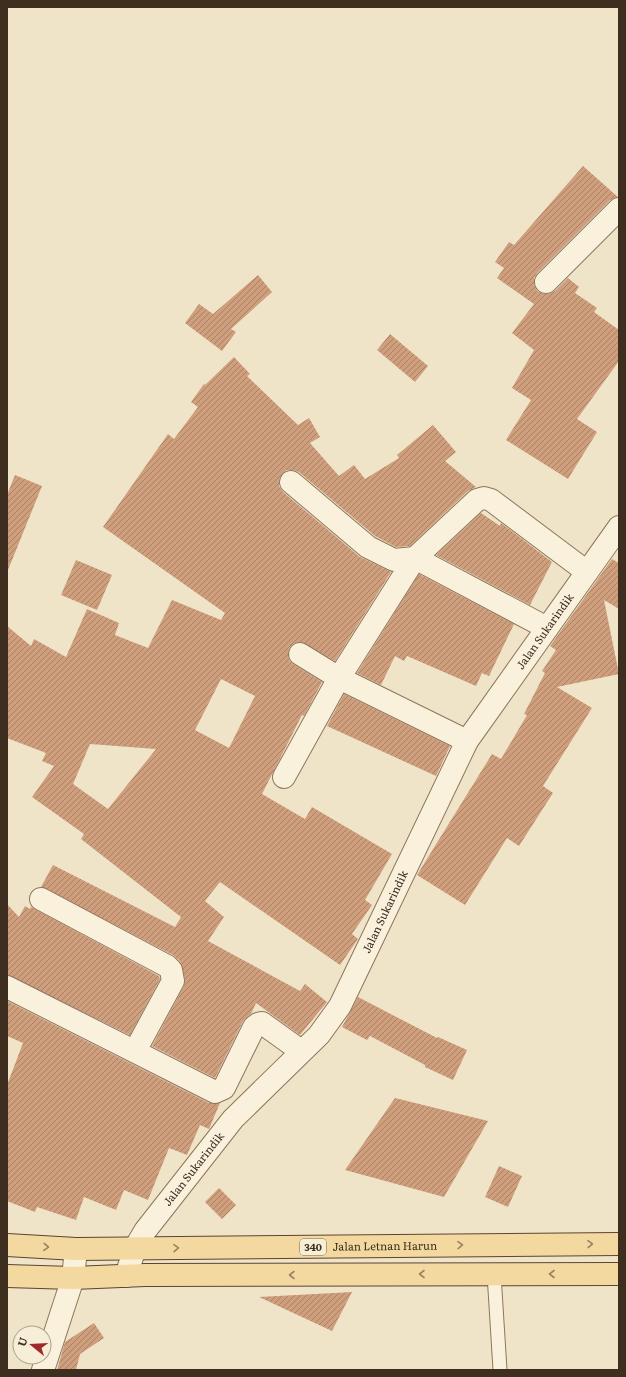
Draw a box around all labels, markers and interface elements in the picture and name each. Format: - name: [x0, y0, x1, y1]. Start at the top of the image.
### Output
- street label: Jalan Sukarindik: [512, 589, 577, 672]
- street label: Jalan Sukarindik: [358, 867, 411, 955]
- street label: Jalan Sukarindik: [159, 1128, 227, 1209]
- street label: Jalan Letnan Harun: [332, 1237, 437, 1254]
- road number: 340: [300, 1239, 326, 1255]
- one-way arrow: [587, 1240, 593, 1248]
- one-way arrow: [457, 1241, 463, 1249]
- one-way arrow: [43, 1242, 49, 1251]
- one-way arrow: [173, 1244, 179, 1252]
- one-way arrow: [419, 1270, 425, 1278]
- one-way arrow: [549, 1270, 555, 1278]
- one-way arrow: [289, 1271, 295, 1279]
- north arrow: [12, 1325, 52, 1365]
- text: U: [13, 1335, 31, 1348]

